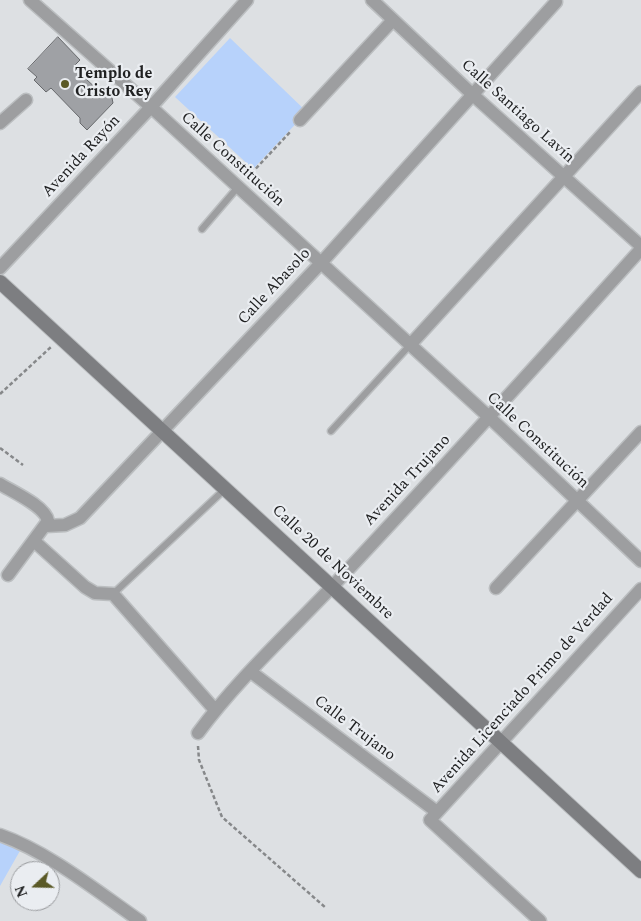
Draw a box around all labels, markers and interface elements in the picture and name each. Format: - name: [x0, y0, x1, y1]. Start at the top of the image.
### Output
- street label: Calle Santiago Lavín: [456, 56, 578, 168]
- place label: Templo de Cristo Rey: [75, 65, 152, 103]
- marker: Templo de Cristo Rey: [59, 78, 71, 90]
- street label: Calle Constitución: [176, 108, 288, 212]
- street label: Avenida Rayón: [39, 112, 125, 202]
- street label: Calle Abasolo: [235, 245, 315, 329]
- street label: Calle Constitución: [482, 389, 592, 493]
- street label: Avenida Trujano: [361, 431, 455, 531]
- street label: Calle 20 de Noviembre: [267, 502, 397, 624]
- street label: Avenida Licenciado Primo de Verdad: [428, 590, 618, 798]
- street label: Calle Trujano: [310, 692, 398, 766]
- north arrow: [10, 861, 60, 911]
- text: N: [10, 882, 33, 900]

